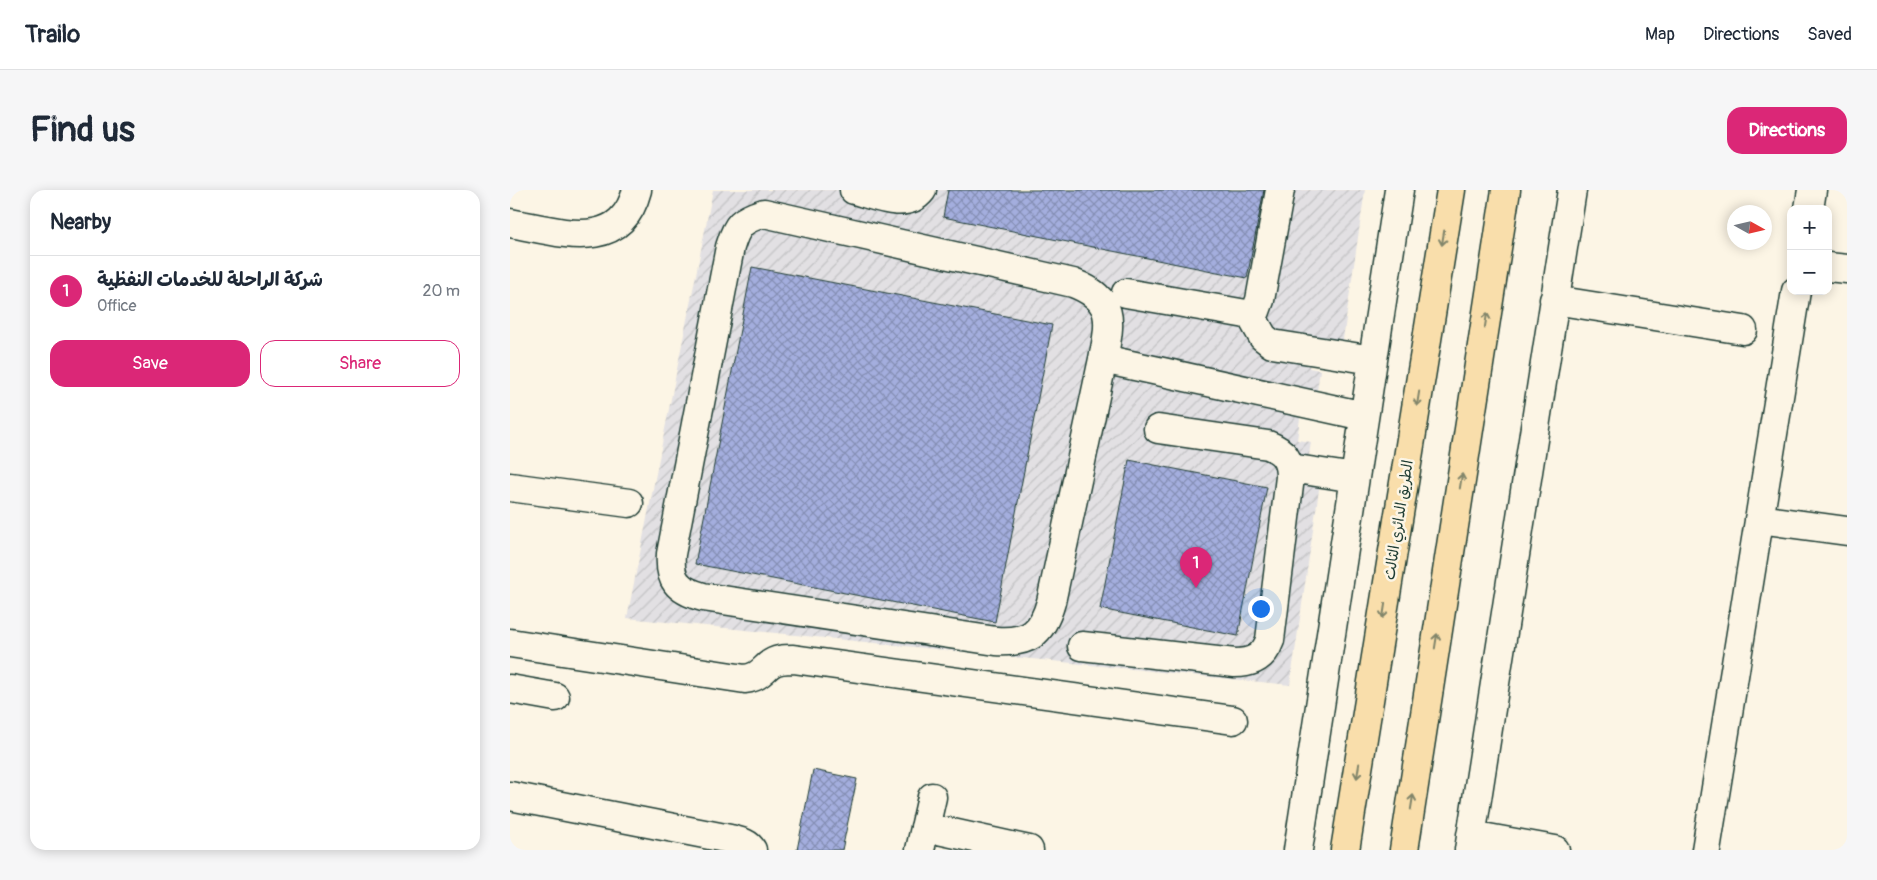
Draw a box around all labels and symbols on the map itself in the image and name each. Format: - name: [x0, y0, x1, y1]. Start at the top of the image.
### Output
- north arrow: [1727, 205, 1772, 250]
- one-way arrow: [1438, 230, 1448, 246]
- one-way arrow: [1482, 312, 1492, 328]
- one-way arrow: [1413, 390, 1423, 406]
- street label: الطريق الدائري الثالث: [1380, 459, 1419, 581]
- one-way arrow: [1457, 473, 1467, 489]
- pin: 1: [1180, 547, 1212, 588]
- your location: [1248, 596, 1274, 622]
- one-way arrow: [1379, 603, 1389, 619]
- one-way arrow: [1432, 634, 1442, 650]
- one-way arrow: [1353, 763, 1363, 779]
- one-way arrow: [1407, 794, 1417, 810]

